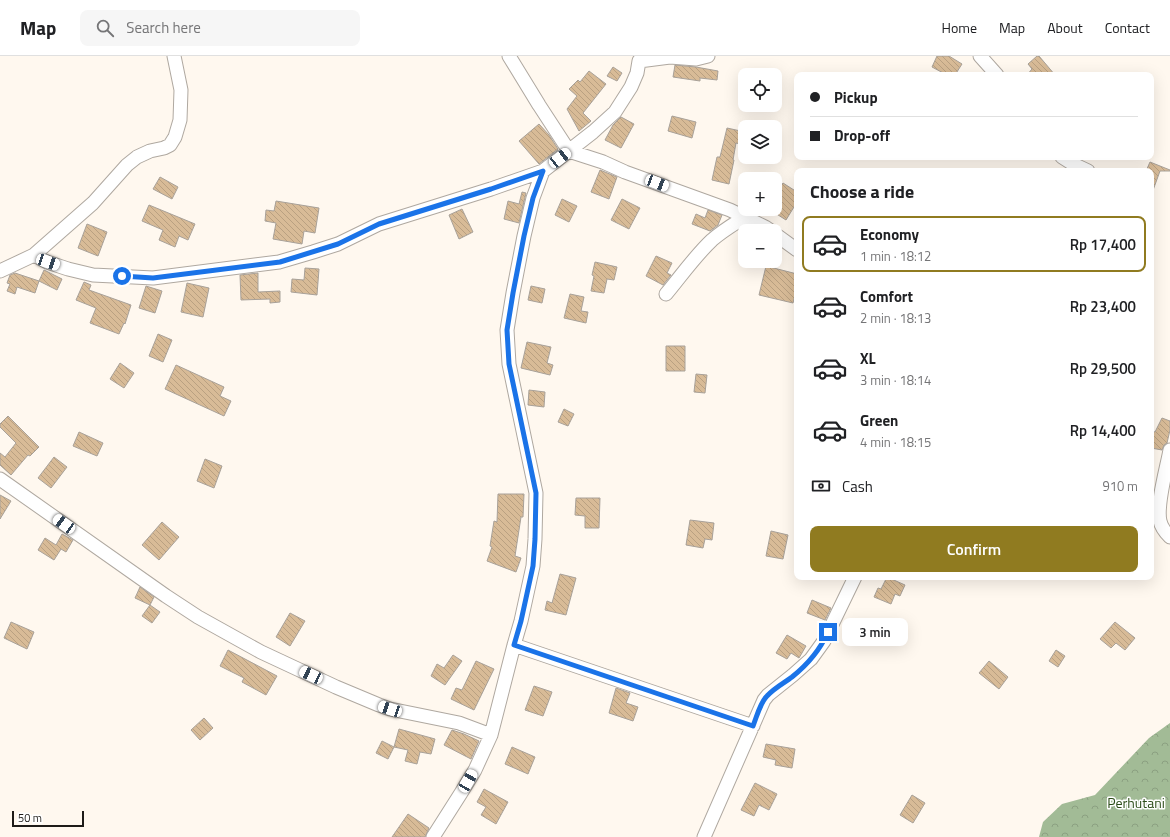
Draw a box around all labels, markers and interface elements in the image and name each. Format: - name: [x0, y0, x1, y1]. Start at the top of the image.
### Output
- search box: [80, 10, 360, 46]
- text: Map: [20, 13, 56, 42]
- text: Search here: [126, 16, 201, 39]
- icon: search: [94, 17, 116, 39]
- text: Home: [942, 17, 977, 38]
- text: Map: [999, 17, 1025, 38]
- text: About: [1047, 17, 1083, 38]
- text: Contact: [1105, 17, 1150, 38]
- map controls: [738, 68, 782, 268]
- button: locate: [738, 68, 782, 112]
- text: Pickup: [834, 86, 878, 109]
- button: layers: [738, 120, 782, 164]
- text: Drop-off: [834, 124, 890, 147]
- car: [547, 146, 573, 170]
- button: +: [738, 172, 782, 216]
- car: [644, 173, 670, 193]
- text: Choose a ride: [810, 178, 914, 205]
- text: Economy: [860, 223, 919, 246]
- button: −: [738, 224, 782, 268]
- icon: car: [812, 226, 848, 262]
- text: Rp 17,400: [1070, 233, 1136, 256]
- text: 1 min · 18:12: [860, 246, 931, 266]
- car: [35, 252, 61, 272]
- route start: [113, 267, 131, 285]
- text: Comfort: [860, 285, 913, 308]
- icon: car: [812, 288, 848, 324]
- text: Rp 23,400: [1070, 295, 1136, 318]
- text: 2 min · 18:13: [860, 308, 931, 328]
- text: XL: [860, 347, 876, 370]
- icon: car: [812, 350, 848, 386]
- text: Rp 29,500: [1070, 357, 1136, 380]
- text: 3 min · 18:14: [860, 370, 931, 390]
- text: Green: [860, 409, 898, 432]
- icon: car: [812, 412, 848, 448]
- text: Rp 14,400: [1070, 419, 1136, 442]
- text: 4 min · 18:15: [860, 432, 931, 452]
- icon: cash: [810, 475, 832, 497]
- text: Cash: [842, 475, 873, 498]
- text: 910 m: [1102, 476, 1138, 496]
- car: [51, 512, 77, 536]
- button: Confirm: [810, 526, 1138, 572]
- callout: 3 min: [842, 618, 908, 646]
- text: 3 min: [859, 622, 891, 642]
- route end: [819, 623, 837, 641]
- car: [298, 664, 324, 686]
- car: [377, 700, 403, 718]
- car: [457, 768, 479, 794]
- park label: Perhutani: [1107, 792, 1165, 813]
- scale bar: [12, 809, 84, 828]
- text: 50 m: [18, 810, 42, 826]

